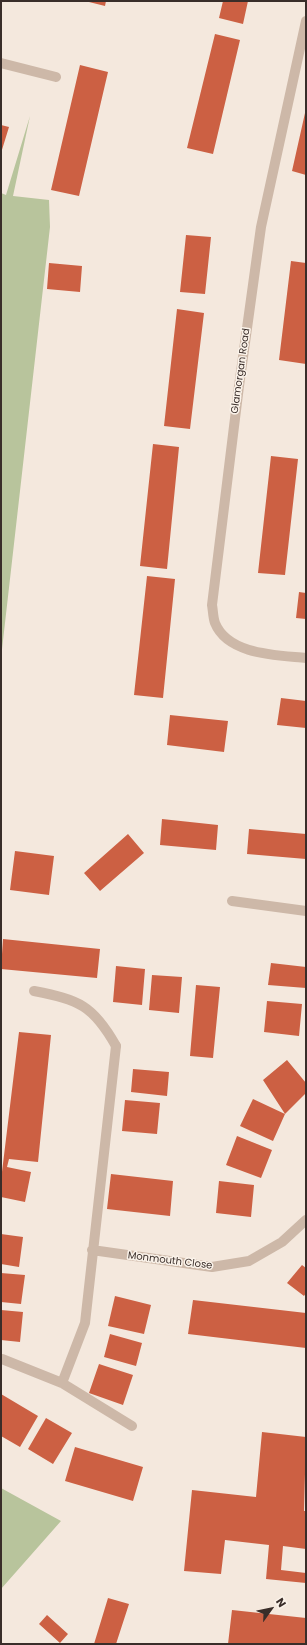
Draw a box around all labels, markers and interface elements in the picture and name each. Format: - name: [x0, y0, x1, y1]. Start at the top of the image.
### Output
- street label: Glamorgan Road: [229, 328, 253, 414]
- street label: Monmouth Close: [127, 1250, 213, 1272]
- north arrow: [251, 1589, 291, 1629]
- text: N: [272, 1595, 290, 1610]

